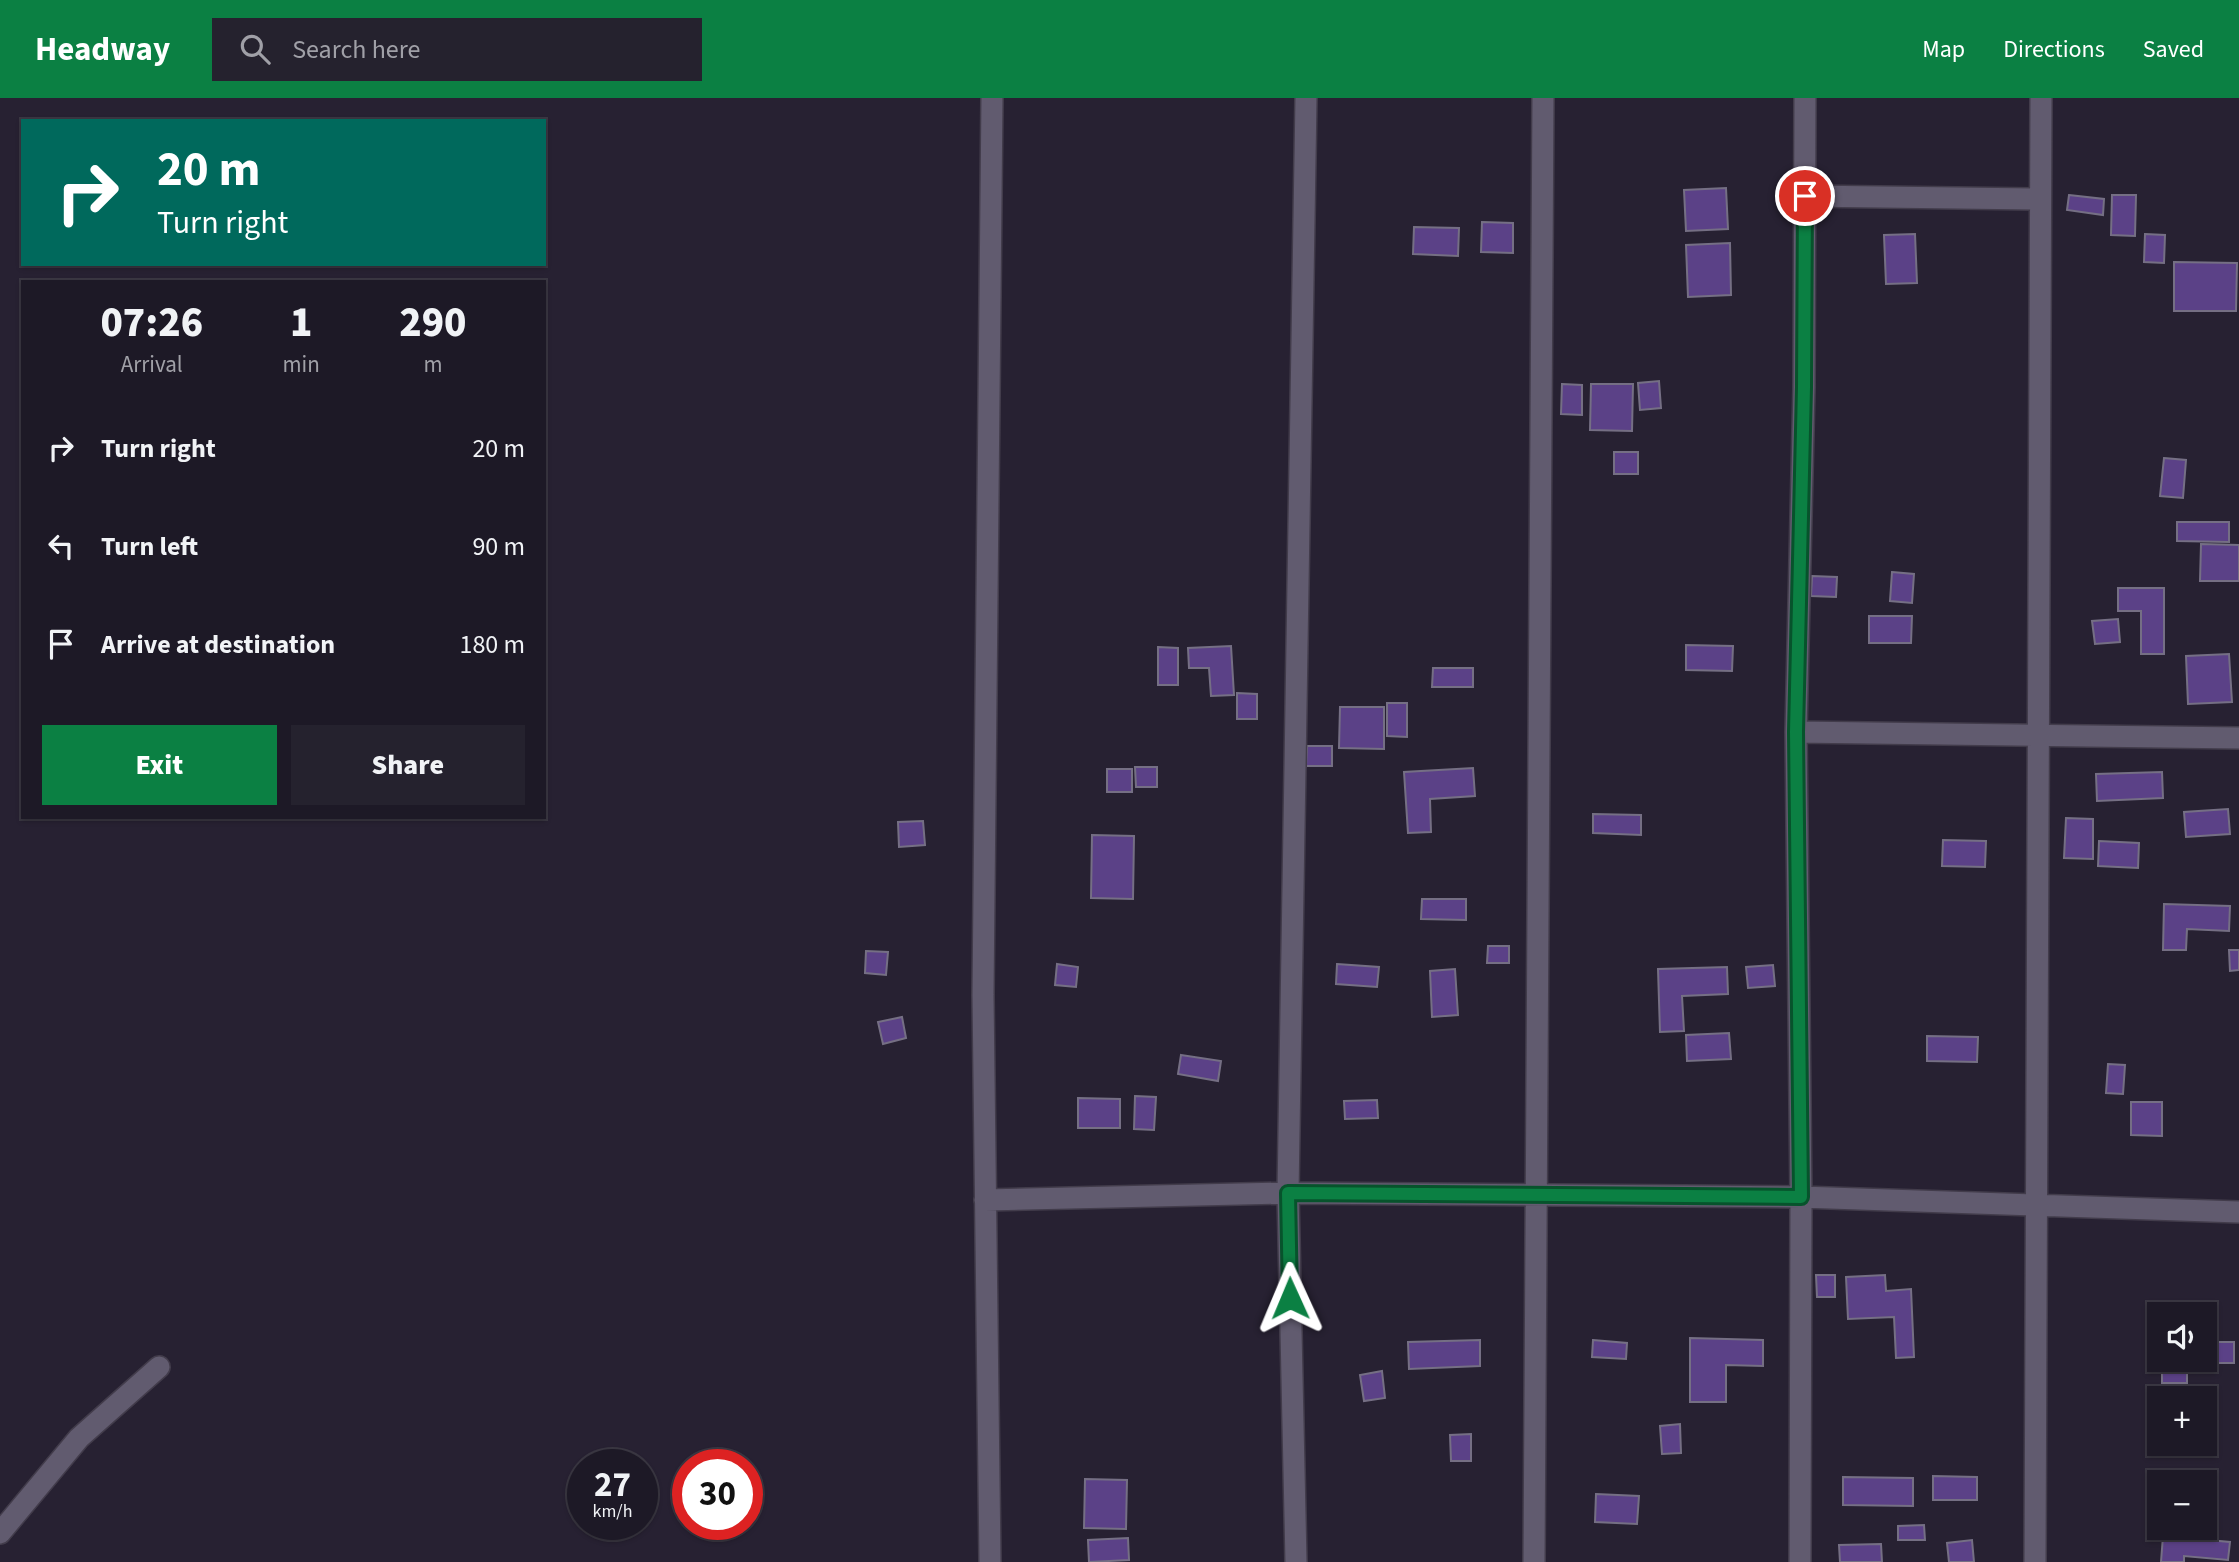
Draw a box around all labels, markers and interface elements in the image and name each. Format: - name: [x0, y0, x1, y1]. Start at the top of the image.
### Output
- search box: [212, 18, 702, 81]
- text: Headway: [35, 26, 170, 73]
- icon: search: [236, 30, 274, 68]
- text: Search here: [292, 31, 420, 68]
- text: Map: [1922, 32, 1965, 67]
- text: Directions: [2003, 32, 2105, 67]
- text: Saved: [2143, 32, 2204, 67]
- text: 20 m: [157, 135, 261, 205]
- icon: right: [42, 147, 133, 238]
- pin: [1775, 166, 1835, 226]
- icon: arrive: [1786, 177, 1824, 215]
- text: Turn right: [157, 200, 288, 246]
- text: 07:26: [100, 293, 203, 353]
- text: 1: [290, 293, 312, 353]
- text: 290: [399, 293, 467, 353]
- text: Arrival: [121, 348, 183, 381]
- text: min: [283, 348, 320, 381]
- text: m: [423, 348, 442, 381]
- icon: right: [42, 429, 80, 467]
- text: Turn right: [101, 430, 216, 467]
- text: 20 m: [472, 430, 525, 467]
- icon: left: [42, 527, 80, 565]
- text: Turn left: [101, 528, 198, 565]
- text: 90 m: [472, 528, 525, 565]
- icon: arrive: [42, 625, 80, 663]
- text: Arrive at destination: [101, 626, 335, 663]
- text: 180 m: [459, 626, 525, 663]
- button: Exit: [42, 725, 277, 805]
- button: Share: [291, 725, 525, 805]
- position arrow: [1253, 1261, 1327, 1335]
- map controls: [2147, 1302, 2217, 1540]
- button: sound: [2147, 1302, 2217, 1372]
- button: +: [2147, 1386, 2217, 1456]
- speed limit sign: 30: [672, 1449, 763, 1540]
- text: 27: [594, 1460, 631, 1510]
- button: −: [2147, 1470, 2217, 1540]
- text: km/h: [593, 1499, 632, 1524]

